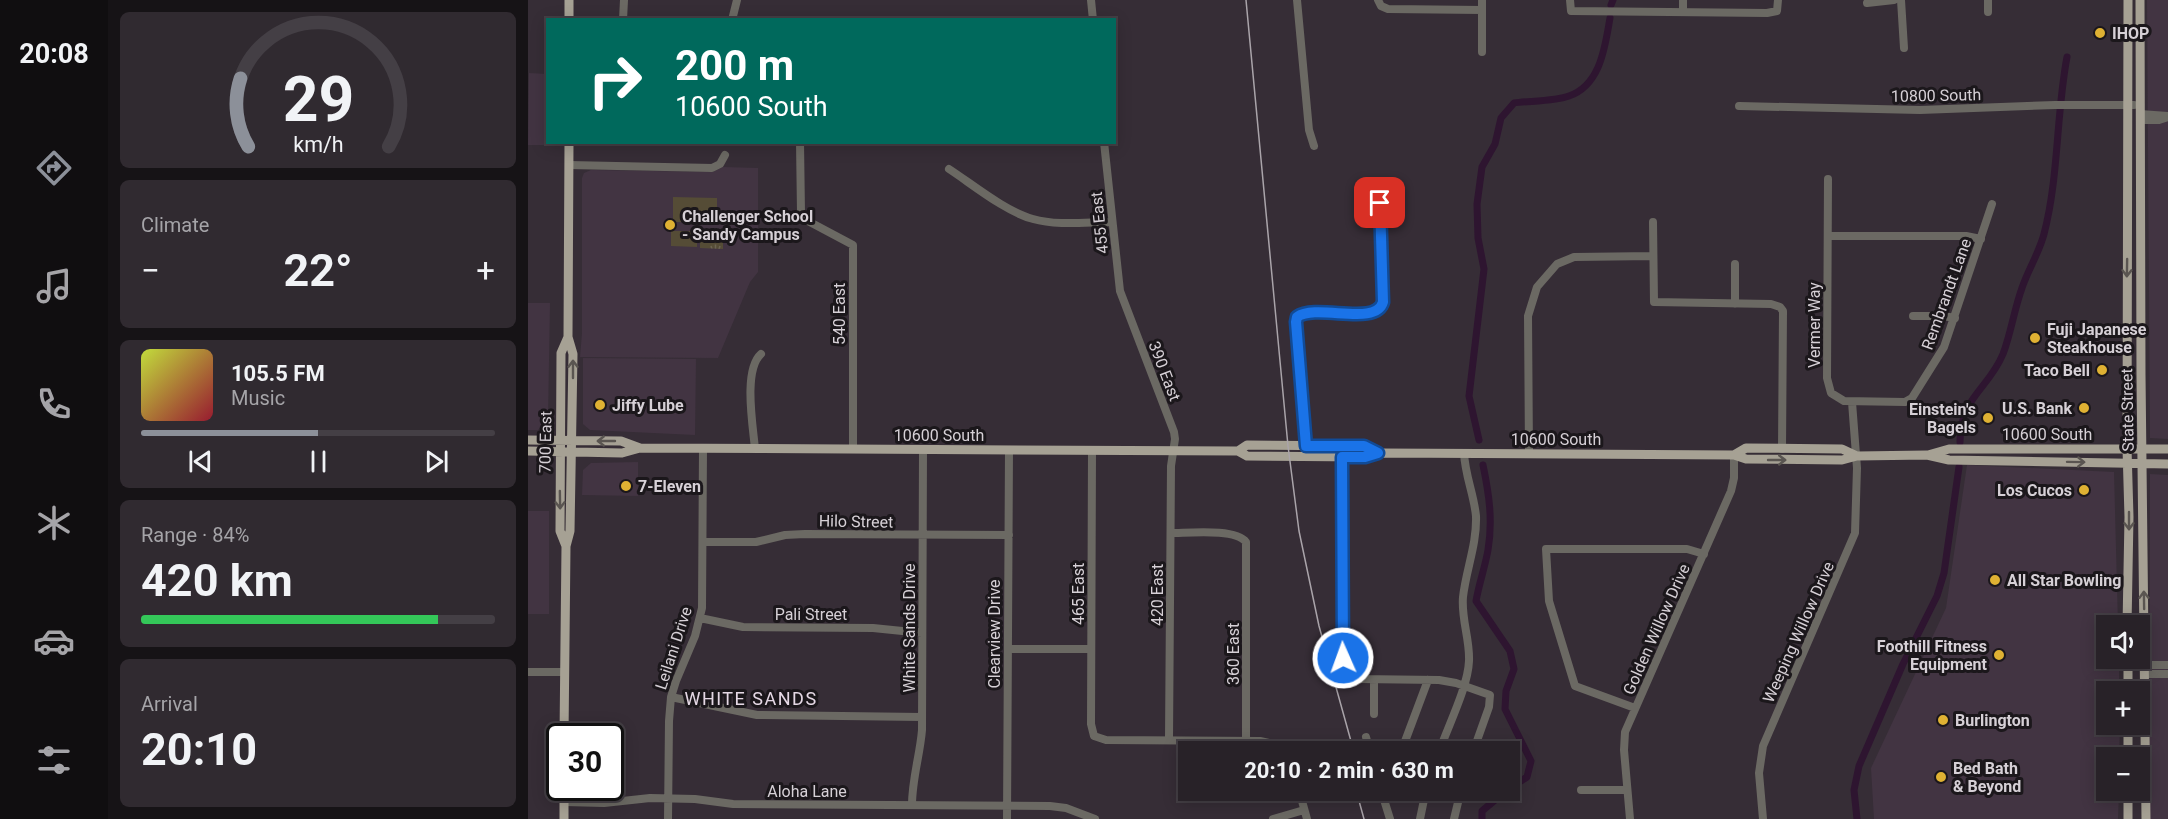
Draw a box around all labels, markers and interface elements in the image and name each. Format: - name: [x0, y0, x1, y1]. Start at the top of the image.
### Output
- place label: IHOP: [2112, 24, 2149, 43]
- marker: IHOP: [2093, 26, 2107, 40]
- text: 20:08: [19, 38, 89, 70]
- text: 200 m: [675, 41, 794, 90]
- icon: right: [576, 42, 654, 120]
- text: 29: [282, 63, 354, 136]
- street label: 10800 South: [1891, 85, 1981, 106]
- text: 10600 South: [675, 91, 828, 123]
- text: km/h: [293, 132, 343, 157]
- icon: directions: [33, 147, 75, 189]
- pin: [1354, 177, 1405, 228]
- icon: arrive: [1363, 186, 1396, 219]
- street label: 455 East: [1087, 191, 1112, 255]
- place label: Challenger School - Sandy Campus: [682, 207, 813, 244]
- text: Climate: [141, 213, 209, 237]
- marker: Challenger School - Sandy Campus: [663, 218, 677, 232]
- street label: Rembrandt Lane: [1918, 236, 1975, 352]
- text: 22°: [283, 244, 353, 297]
- text: −: [141, 251, 160, 290]
- text: +: [476, 251, 495, 290]
- one-way arrow: [2121, 258, 2133, 278]
- icon: music: [33, 265, 75, 307]
- street label: Vermer Way: [1805, 282, 1824, 368]
- street label: 540 East: [830, 283, 849, 345]
- place label: Fuji Japanese Steakhouse: [2047, 320, 2147, 357]
- marker: Fuji Japanese Steakhouse: [2028, 331, 2042, 345]
- street label: 390 East: [1145, 339, 1185, 404]
- one-way arrow: [567, 360, 579, 380]
- text: 105.5 FM: [231, 361, 325, 386]
- place label: Taco Bell: [2024, 361, 2090, 380]
- marker: Taco Bell: [2095, 363, 2109, 377]
- street label: State Street: [2117, 368, 2138, 452]
- icon: phone: [33, 383, 75, 425]
- text: Music: [231, 386, 285, 410]
- place label: Jiffy Lube: [612, 396, 684, 415]
- marker: Jiffy Lube: [593, 398, 607, 412]
- place label: U.S. Bank: [2002, 399, 2072, 418]
- place label: Einstein's Bagels: [1909, 400, 1976, 437]
- marker: U.S. Bank: [2077, 401, 2091, 415]
- street label: 700 East: [535, 411, 556, 473]
- marker: Einstein's Bagels: [1981, 411, 1995, 425]
- street label: 10600 South: [2002, 425, 2092, 444]
- street label: 10600 South: [894, 426, 984, 445]
- street label: 10600 South: [1511, 430, 1601, 449]
- one-way arrow: [597, 435, 617, 447]
- icon: previous: [184, 445, 217, 478]
- icon: pause: [302, 445, 335, 478]
- icon: next: [420, 445, 453, 478]
- one-way arrow: [1766, 454, 1786, 466]
- one-way arrow: [2065, 456, 2085, 468]
- place label: 7-Eleven: [638, 477, 701, 496]
- marker: 7-Eleven: [619, 479, 633, 493]
- place label: Los Cucos: [1997, 481, 2072, 500]
- marker: Los Cucos: [2077, 483, 2091, 497]
- one-way arrow: [554, 489, 565, 509]
- icon: climate: [33, 502, 75, 544]
- street label: Hilo Street: [819, 511, 893, 532]
- one-way arrow: [2123, 511, 2135, 531]
- text: Range · 84%: [141, 523, 249, 547]
- text: 420 km: [141, 554, 293, 607]
- street label: Weeping Willow Drive: [1759, 559, 1838, 706]
- street label: Golden Willow Drive: [1619, 561, 1694, 698]
- street label: 465 East: [1069, 563, 1088, 625]
- street label: White Sands Drive: [900, 564, 919, 692]
- street label: 420 East: [1148, 564, 1167, 626]
- place label: All Star Bowling: [2007, 571, 2121, 590]
- marker: All Star Bowling: [1988, 573, 2002, 587]
- street label: Clearview Drive: [985, 579, 1004, 689]
- one-way arrow: [2138, 591, 2150, 611]
- street label: Leilani Drive: [651, 604, 696, 692]
- street label: Pali Street: [775, 605, 847, 624]
- map controls: [2096, 615, 2150, 801]
- button: sound: [2096, 615, 2150, 669]
- icon: car: [33, 620, 75, 662]
- street label: 360 East: [1224, 623, 1243, 685]
- position arrow: [1311, 626, 1375, 690]
- place label: Foothill Fitness Equipment: [1877, 637, 1988, 674]
- marker: Foothill Fitness Equipment: [1992, 648, 2006, 662]
- button: +: [2096, 681, 2150, 735]
- district label: WHITE SANDS: [684, 688, 818, 709]
- text: Arrival: [141, 692, 198, 716]
- place label: Burlington: [1955, 711, 2030, 730]
- marker: Burlington: [1936, 713, 1950, 727]
- text: 20:10: [141, 723, 257, 776]
- speed limit sign: 30: [546, 723, 624, 801]
- icon: filters: [33, 739, 75, 781]
- button: −: [2096, 747, 2150, 801]
- text: 20:10 · 2 min · 630 m: [1244, 758, 1454, 783]
- place label: Bed Bath & Beyond: [1953, 759, 2021, 796]
- marker: Bed Bath & Beyond: [1934, 770, 1948, 784]
- street label: Aloha Lane: [767, 782, 847, 801]

